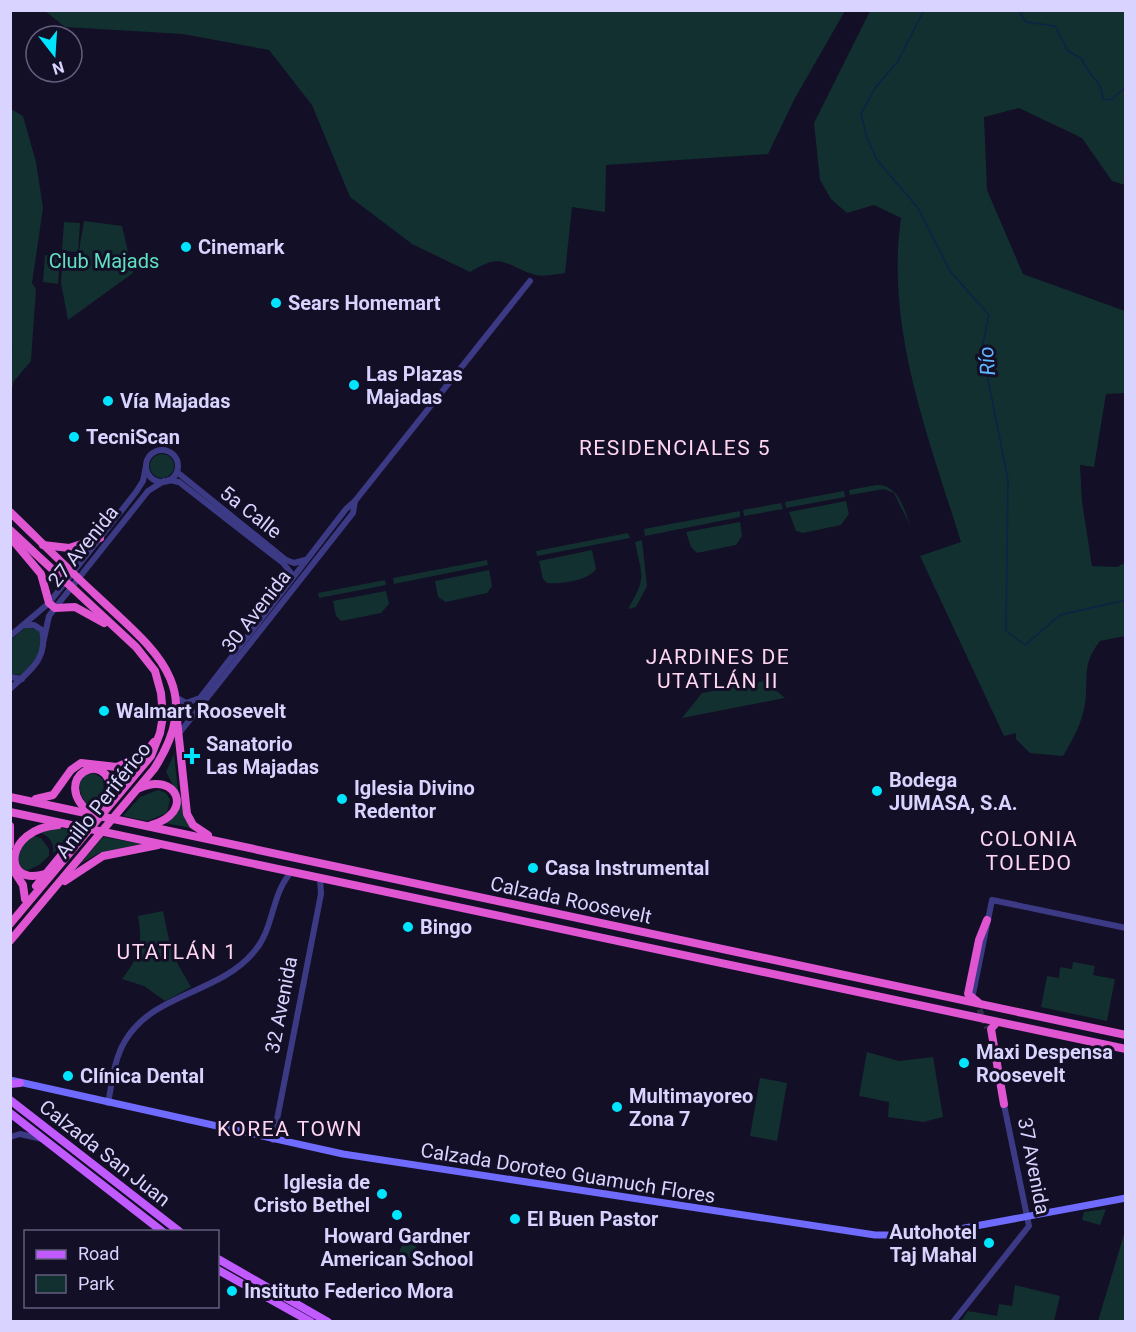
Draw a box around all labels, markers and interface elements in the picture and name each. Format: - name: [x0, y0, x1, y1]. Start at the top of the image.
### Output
- north arrow: [24, 24, 84, 84]
- text: N: [50, 57, 66, 79]
- place label: Cinemark: [198, 235, 285, 259]
- marker: Cinemark: [179, 240, 193, 254]
- park label: Club Majads: [49, 249, 159, 273]
- place label: Sears Homemart: [288, 291, 441, 315]
- marker: Sears Homemart: [269, 296, 283, 310]
- water label: Río: [974, 345, 1000, 377]
- place label: Las Plazas Majadas: [366, 362, 463, 409]
- marker: Las Plazas Majadas: [347, 378, 361, 392]
- place label: Vía Majadas: [120, 389, 231, 413]
- marker: Vía Majadas: [101, 394, 115, 408]
- place label: TecniScan: [86, 425, 180, 449]
- marker: TecniScan: [67, 430, 81, 444]
- district label: RESIDENCIALES 5: [579, 436, 771, 460]
- street label: 5a Calle: [216, 481, 286, 543]
- street label: 27 Avenida: [43, 500, 123, 592]
- street label: 30 Avenida: [216, 565, 296, 657]
- district label: JARDINES DE UTATLÁN II: [646, 645, 790, 693]
- place label: Walmart Roosevelt: [116, 699, 286, 723]
- marker: Walmart Roosevelt: [97, 704, 111, 718]
- place label: Sanatorio Las Majadas: [206, 732, 319, 779]
- street label: Anillo Periférico: [50, 737, 156, 863]
- marker: Sanatorio Las Majadas: [183, 747, 201, 765]
- place label: Bodega JUMASA, S.A.: [889, 768, 1017, 815]
- place label: Iglesia Divino Redentor: [354, 776, 475, 823]
- marker: Bodega JUMASA, S.A.: [870, 784, 884, 798]
- marker: Iglesia Divino Redentor: [335, 792, 349, 806]
- district label: COLONIA TOLEDO: [980, 827, 1078, 875]
- place label: Casa Instrumental: [545, 856, 709, 880]
- marker: Casa Instrumental: [526, 861, 540, 875]
- street label: Calzada Roosevelt: [488, 871, 654, 929]
- place label: Bingo: [420, 915, 472, 939]
- marker: Bingo: [401, 920, 415, 934]
- district label: UTATLÁN 1: [117, 940, 237, 964]
- street label: 32 Avenida: [260, 954, 302, 1056]
- place label: Maxi Despensa Roosevelt: [976, 1040, 1113, 1087]
- marker: Maxi Despensa Roosevelt: [957, 1056, 971, 1070]
- place label: Clínica Dental: [80, 1064, 204, 1088]
- marker: Clínica Dental: [61, 1069, 75, 1083]
- place label: Multimayoreo Zona 7: [629, 1084, 753, 1131]
- street label: Calzada San Juan: [35, 1094, 175, 1212]
- marker: Multimayoreo Zona 7: [610, 1100, 624, 1114]
- street label: 37 Avenida: [1013, 1115, 1055, 1217]
- district label: KOREA TOWN: [217, 1117, 363, 1141]
- street label: Calzada Doroteo Guamuch Flores: [419, 1138, 717, 1208]
- place label: Iglesia de Cristo Bethel: [254, 1170, 370, 1217]
- marker: Iglesia de Cristo Bethel: [375, 1187, 389, 1201]
- place label: El Buen Pastor: [527, 1207, 659, 1231]
- marker: Howard Gardner American School: [390, 1208, 404, 1222]
- marker: El Buen Pastor: [508, 1212, 522, 1226]
- place label: Autohotel Taj Mahal: [889, 1220, 977, 1267]
- place label: Howard Gardner American School: [321, 1224, 473, 1271]
- legend: [24, 1230, 219, 1308]
- marker: Autohotel Taj Mahal: [982, 1236, 996, 1250]
- text: Road: [78, 1243, 119, 1264]
- text: Park: [78, 1273, 115, 1294]
- place label: Instituto Federico Mora: [244, 1279, 454, 1303]
- marker: Instituto Federico Mora: [225, 1284, 239, 1298]

